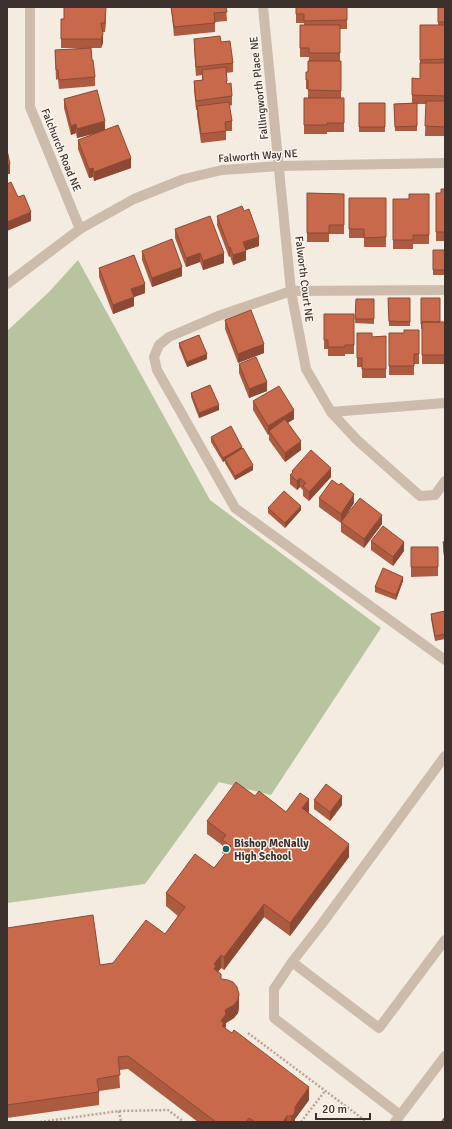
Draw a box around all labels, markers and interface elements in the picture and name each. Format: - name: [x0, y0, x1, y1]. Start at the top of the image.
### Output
- street label: Fallingworth Place NE: [247, 36, 271, 140]
- street label: Falchurch Road NE: [38, 107, 84, 193]
- street label: Falworth Way NE: [218, 147, 298, 165]
- street label: Falworth Court NE: [292, 235, 316, 323]
- place label: Bishop McNally High School: [234, 837, 309, 863]
- marker: Bishop McNally High School: [221, 844, 231, 854]
- scale bar: [316, 1095, 370, 1121]
- text: 20 m: [322, 1102, 347, 1117]

